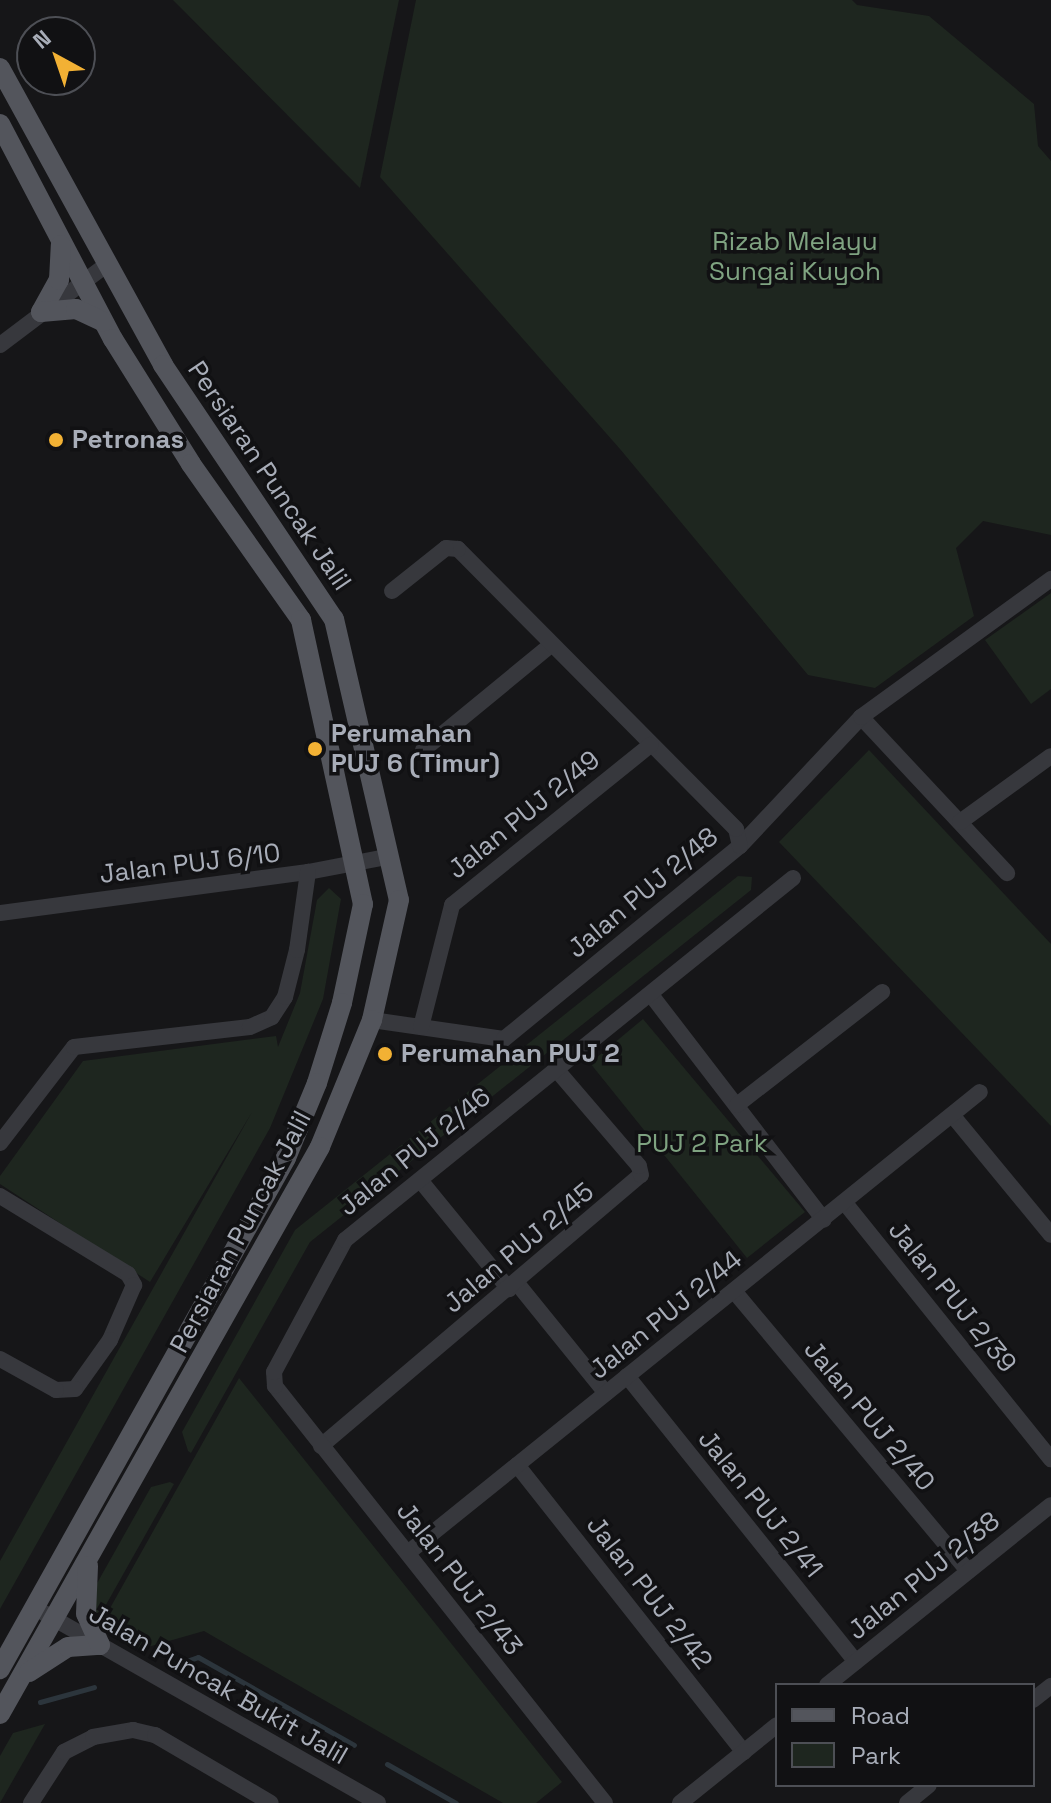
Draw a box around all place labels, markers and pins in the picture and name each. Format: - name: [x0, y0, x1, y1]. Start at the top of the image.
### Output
- place label: Petronas: [72, 424, 184, 456]
- marker: Petronas: [47, 431, 65, 449]
- place label: Perumahan PUJ 6 (Timur): [331, 718, 500, 780]
- marker: Perumahan PUJ 6 (Timur): [306, 740, 324, 758]
- place label: Perumahan PUJ 2: [401, 1038, 620, 1070]
- marker: Perumahan PUJ 2: [376, 1045, 394, 1063]

